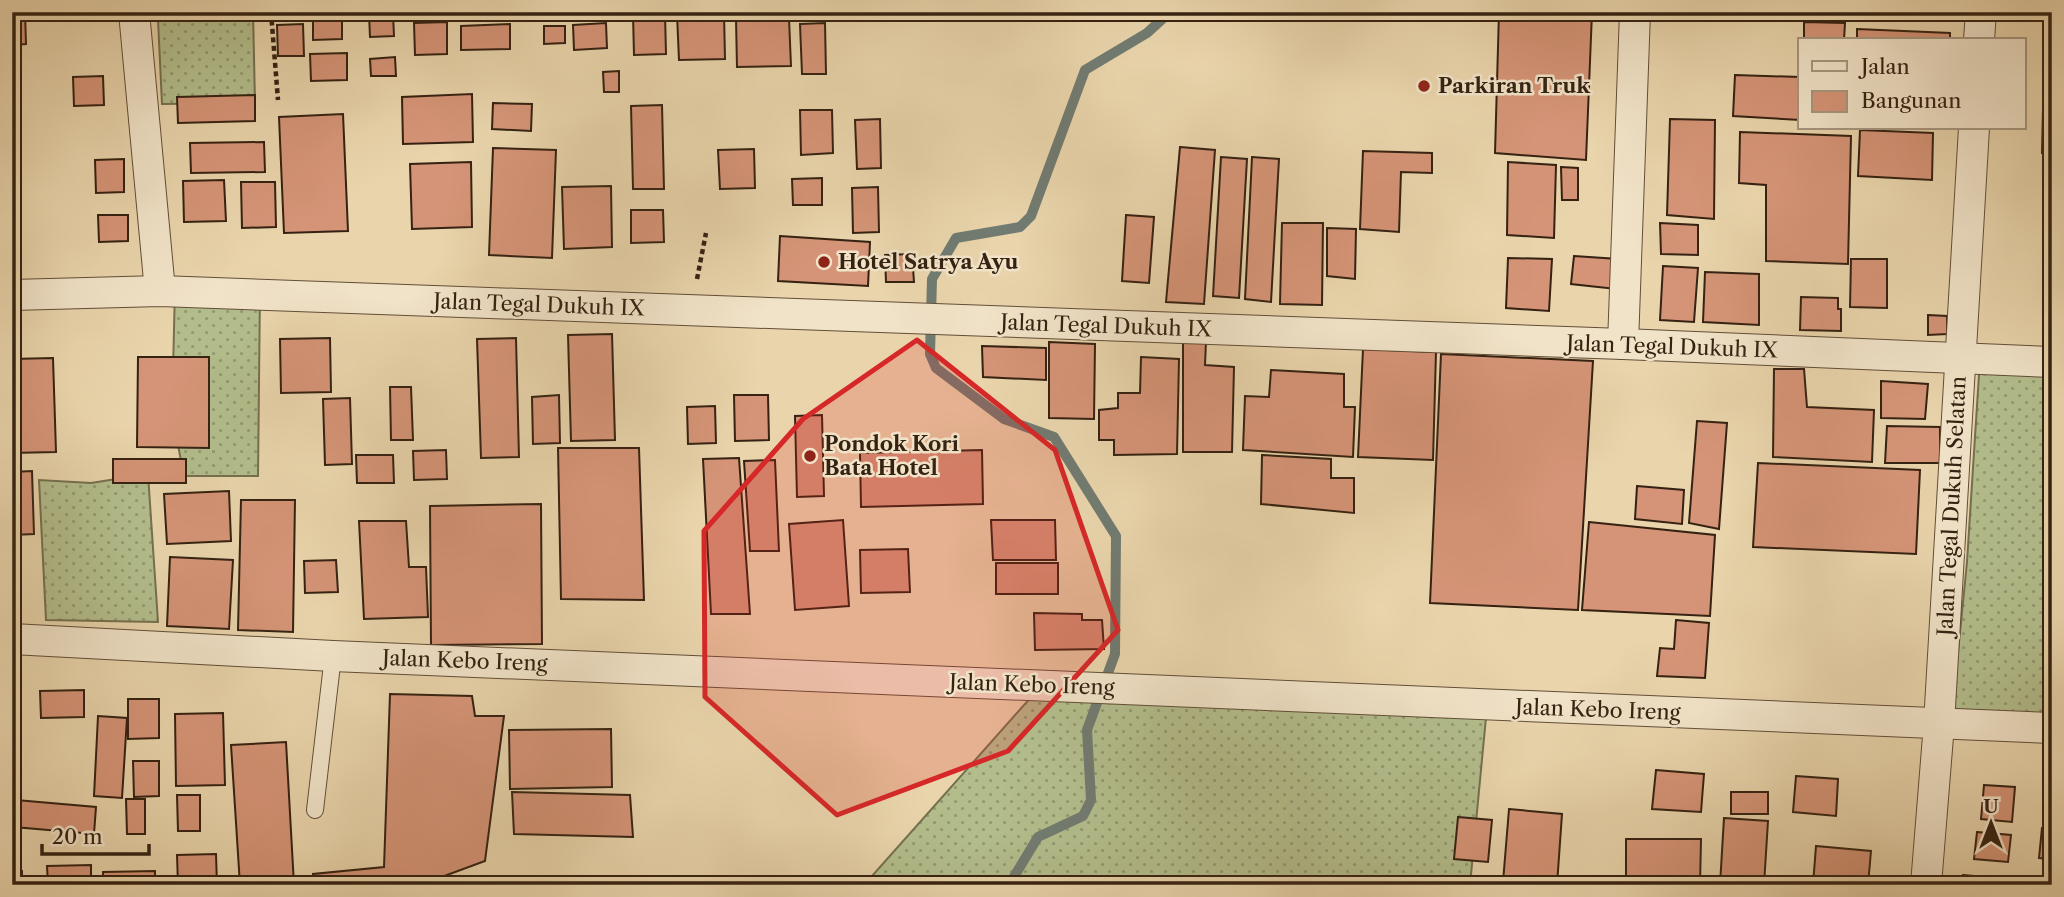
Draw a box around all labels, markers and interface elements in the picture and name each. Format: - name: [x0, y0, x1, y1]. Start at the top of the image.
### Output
- legend: [1798, 38, 2025, 130]
- text: Jalan: [1858, 54, 1910, 79]
- place label: Parkiran Truk: [1438, 73, 1591, 98]
- marker: Parkiran Truk: [1416, 78, 1432, 94]
- text: Bangunan: [1861, 88, 1961, 113]
- place label: Hotel Satrya Ayu: [838, 249, 1018, 274]
- marker: Hotel Satrya Ayu: [816, 254, 832, 270]
- street label: Jalan Tegal Dukuh IX: [430, 288, 646, 321]
- street label: Jalan Tegal Dukuh IX: [997, 309, 1213, 342]
- street label: Jalan Tegal Dukuh IX: [1563, 330, 1779, 363]
- street label: Jalan Tegal Dukuh Selatan: [1932, 375, 1971, 640]
- place label: Pondok Kori Bata Hotel: [824, 431, 960, 480]
- marker: Pondok Kori Bata Hotel: [802, 448, 818, 464]
- street label: Jalan Kebo Ireng: [379, 645, 549, 676]
- street label: Jalan Kebo Ireng: [946, 669, 1116, 700]
- street label: Jalan Kebo Ireng: [1512, 694, 1682, 725]
- north arrow: [1955, 788, 2025, 858]
- text: U: [1983, 795, 1999, 818]
- scale bar: [42, 813, 149, 857]
- text: 20 m: [52, 824, 103, 849]

